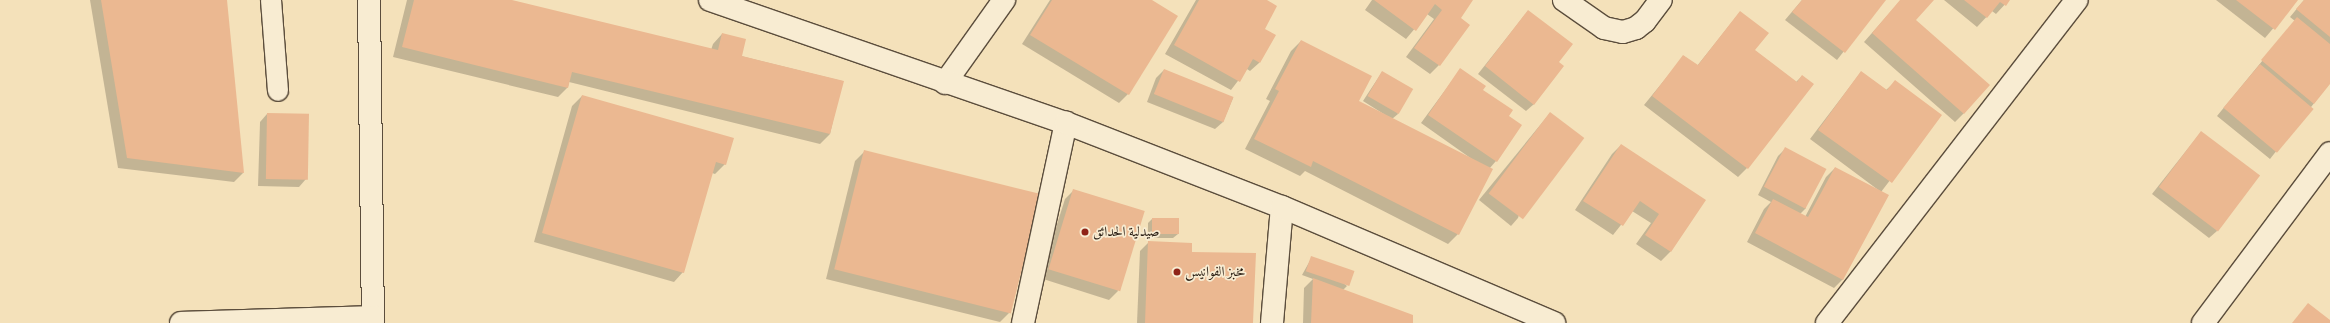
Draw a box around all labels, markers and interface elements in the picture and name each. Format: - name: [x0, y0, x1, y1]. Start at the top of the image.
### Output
- place label: صيدلية الحدائق: [1093, 224, 1160, 240]
- marker: صيدلية الحدائق: [1080, 227, 1090, 237]
- place label: مخبز الفوانيس: [1185, 264, 1245, 280]
- marker: مخبز الفوانيس: [1172, 267, 1182, 277]

